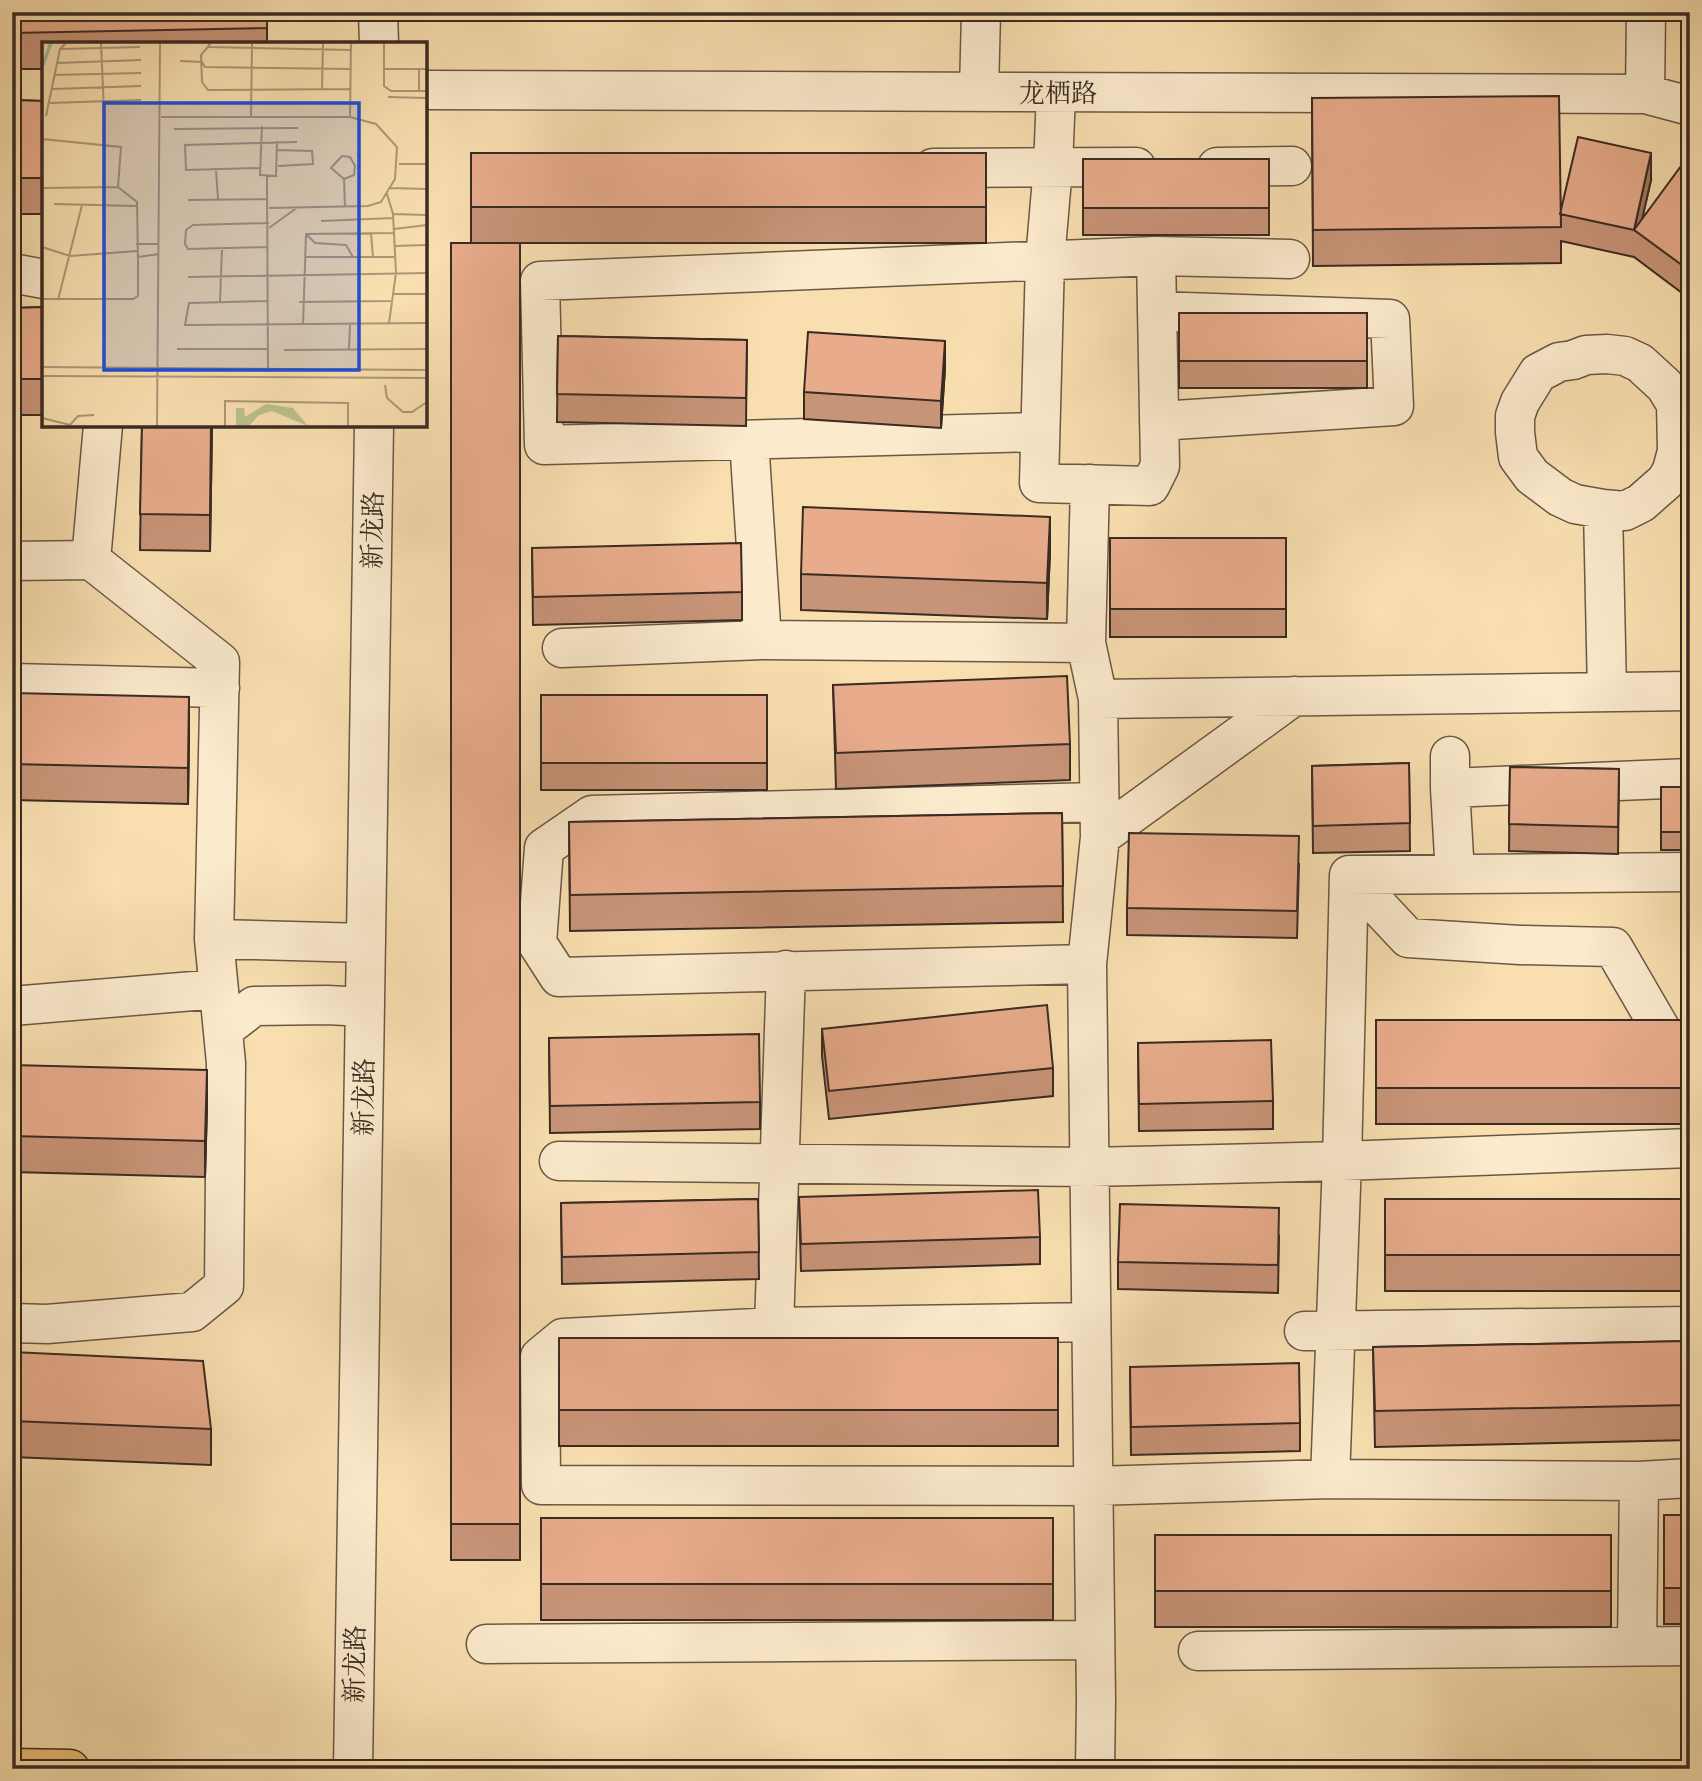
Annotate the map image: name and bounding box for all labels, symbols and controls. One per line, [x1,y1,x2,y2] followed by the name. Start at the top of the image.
[42,42,427,427] inset map
[1019,76,1097,111] street label: 龙栖路
[355,491,391,569] street label: 新龙路
[346,1058,382,1136] street label: 新龙路
[337,1625,373,1703] street label: 新龙路

